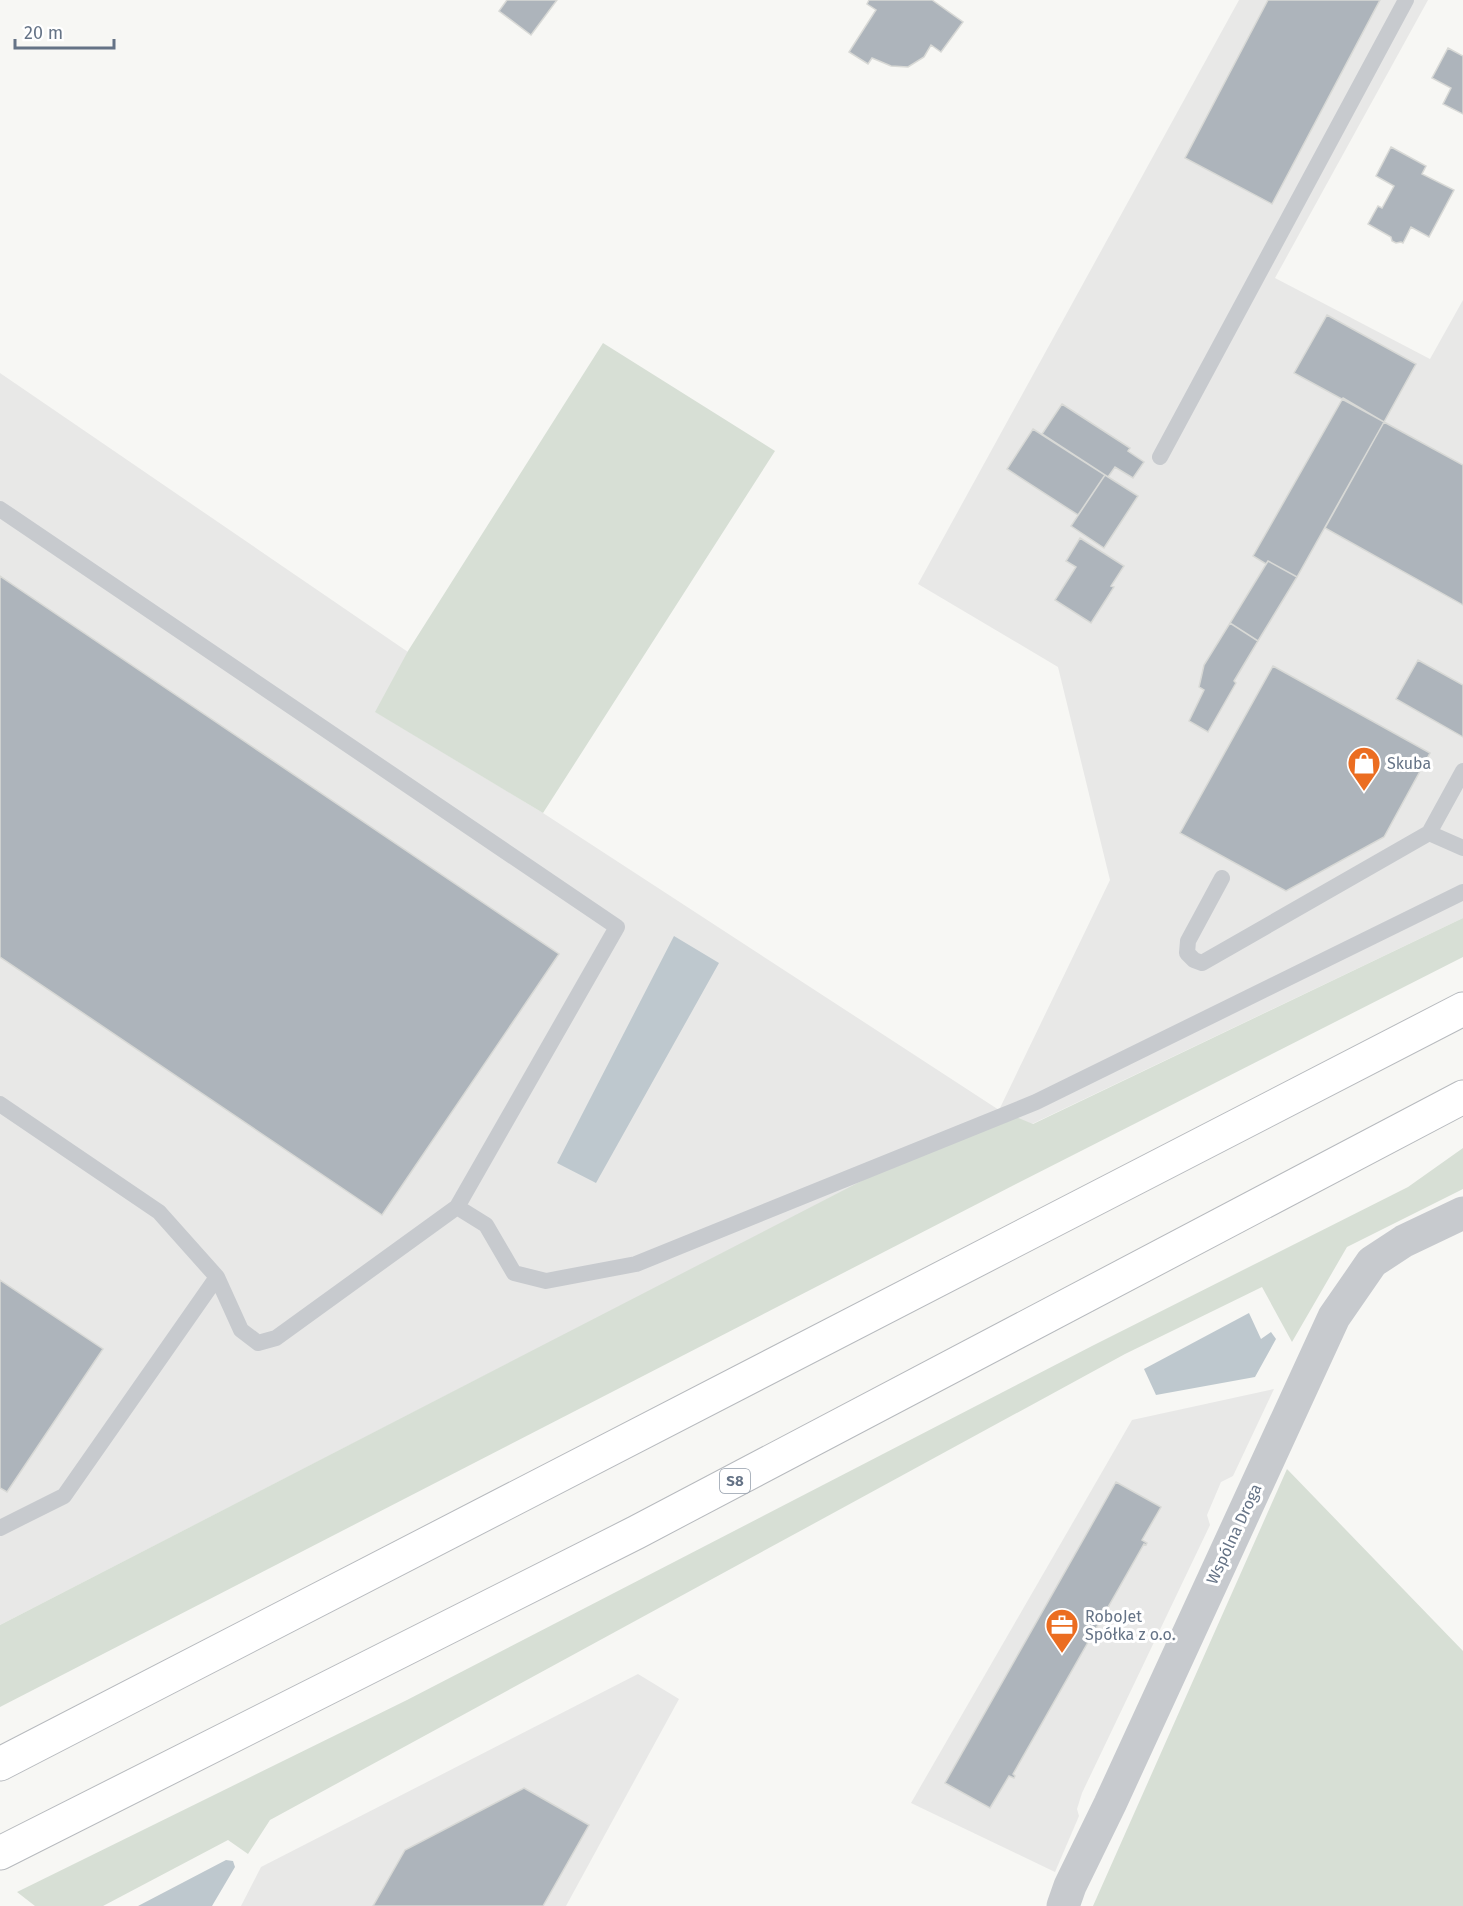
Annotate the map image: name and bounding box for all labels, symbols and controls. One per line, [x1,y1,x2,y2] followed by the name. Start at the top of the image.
[15,12,114,50] scale bar
[24,22,63,44] text: 20 m
[1346,745,1382,792] shop icon: Skuba
[1387,754,1431,773] place label: Skuba
[720,1469,750,1493] road number: S8
[1202,1481,1266,1587] street label: Wspólna Droga
[1044,1607,1080,1654] office icon: RoboJet Spółka z o.o.
[1085,1607,1176,1644] place label: RoboJet Spółka z o.o.

